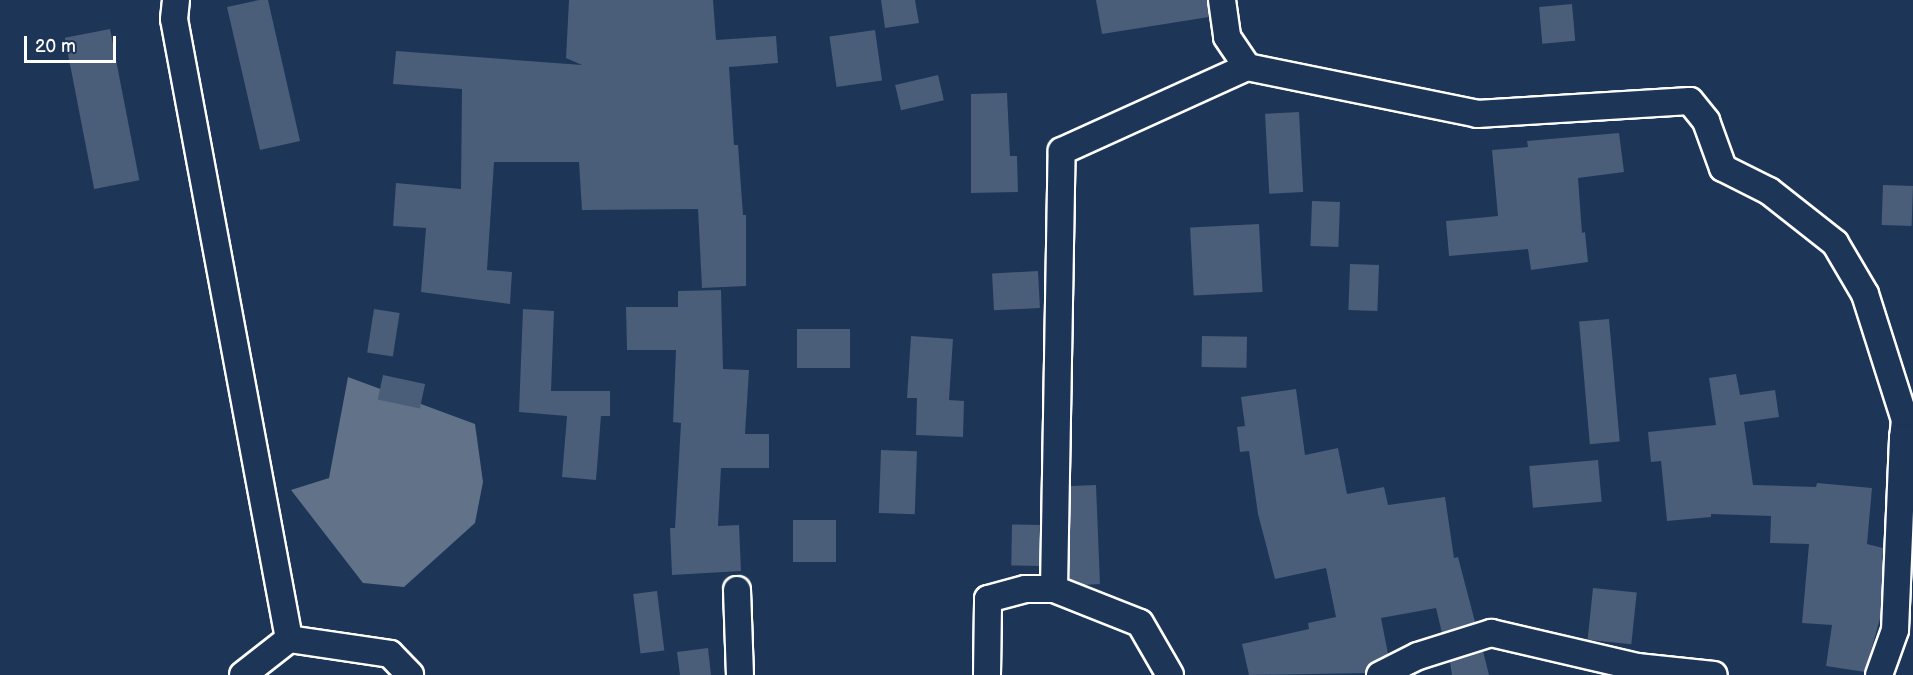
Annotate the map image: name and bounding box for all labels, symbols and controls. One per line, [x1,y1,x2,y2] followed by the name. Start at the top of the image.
[27,24,118,62] scale bar
[35,36,76,57] text: 20 m

